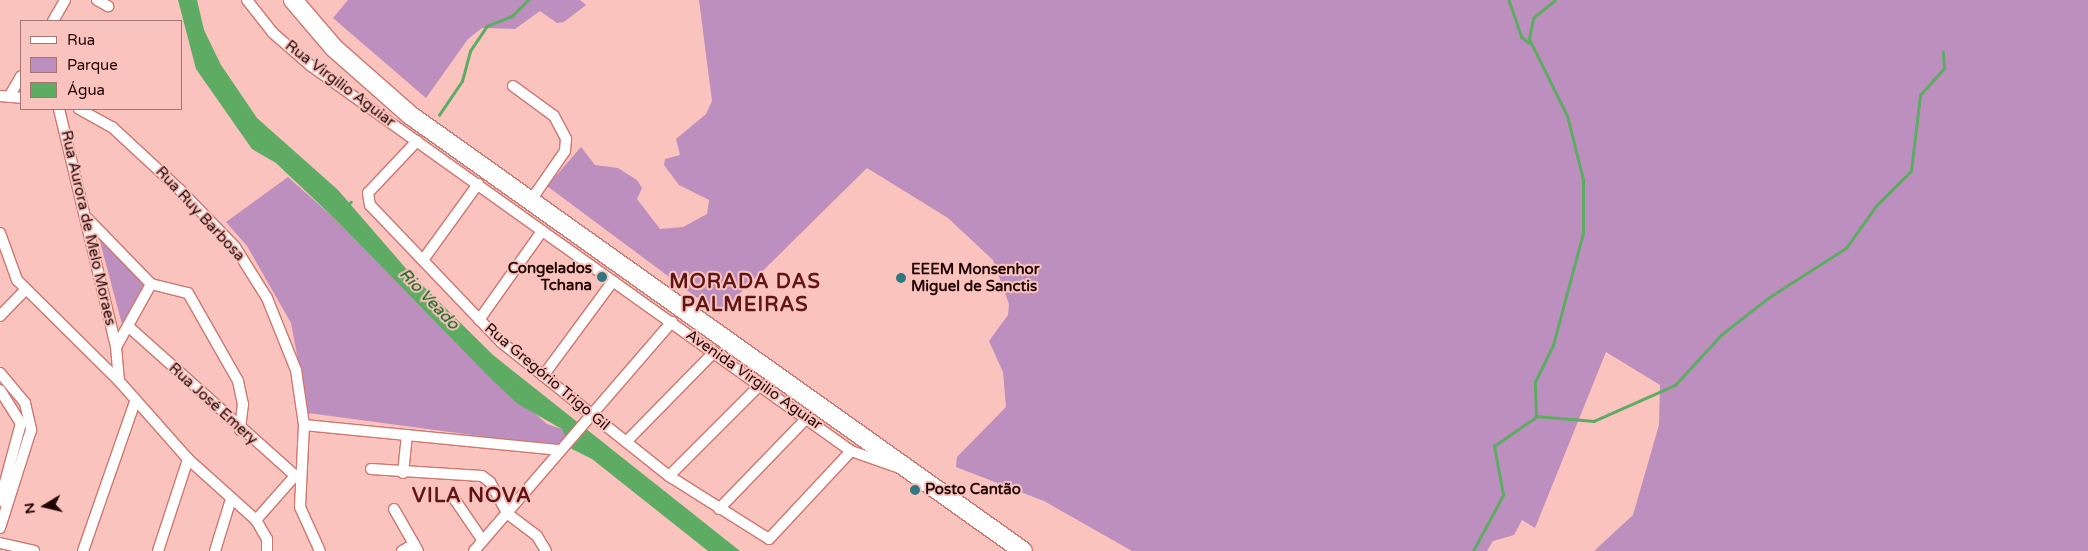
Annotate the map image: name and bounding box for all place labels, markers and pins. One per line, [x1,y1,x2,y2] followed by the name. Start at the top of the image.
[508,259,592,294] place label: Congelados Tchana
[911,260,1039,295] place label: EEEM Monsenhor Miguel de Sanctis
[596,271,608,283] marker: Congelados Tchana
[895,272,907,284] marker: EEEM Monsenhor Miguel de Sanctis
[925,481,1021,499] place label: Posto Cantão
[909,484,921,496] marker: Posto Cantão

